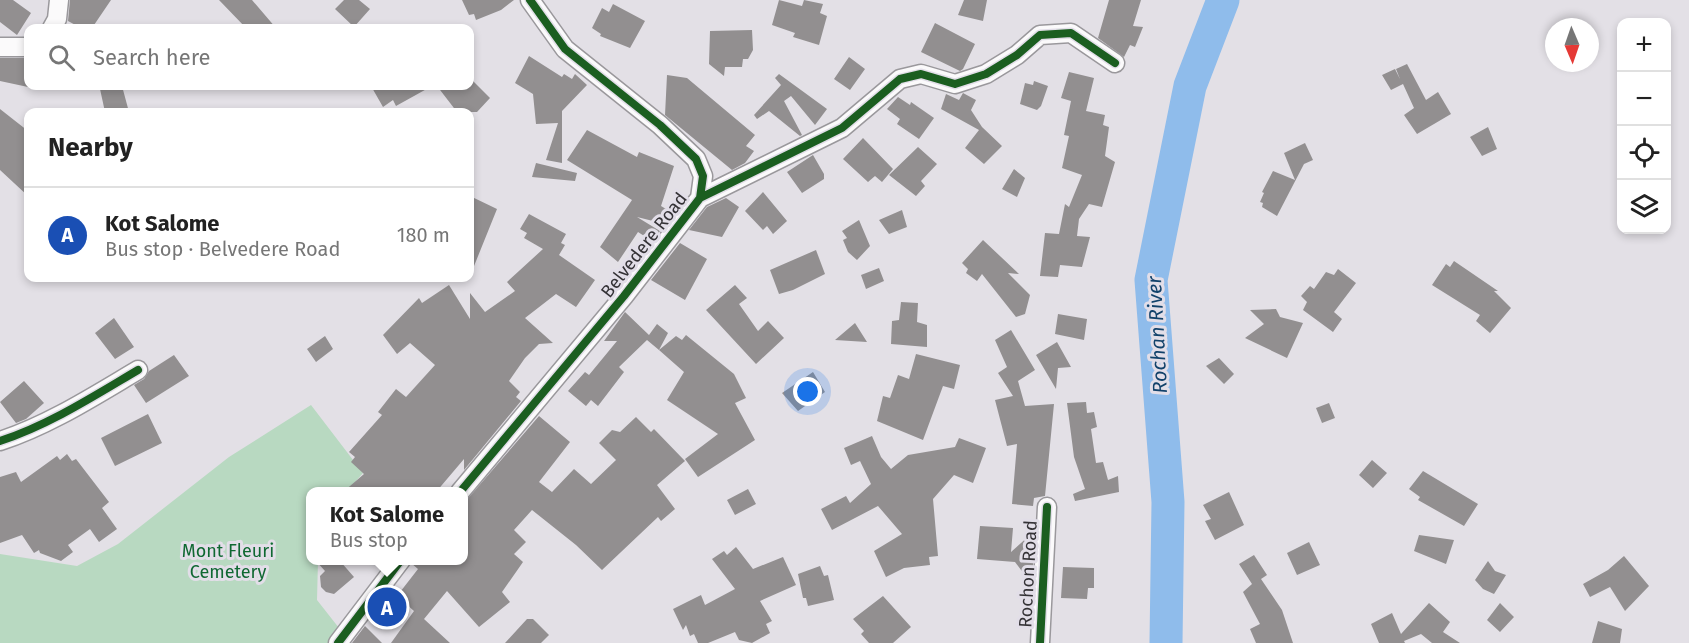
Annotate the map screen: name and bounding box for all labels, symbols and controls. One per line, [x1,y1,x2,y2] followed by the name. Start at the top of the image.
[1545,18,1599,72] north arrow
[1617,18,1671,234] map controls
[1617,18,1671,72] button: +
[24,24,474,90] search box
[45,41,78,74] icon: search
[93,44,211,71] text: Search here
[1617,72,1671,126] button: −
[1617,126,1671,180] button: locate
[48,132,133,163] text: Nearby
[1617,180,1671,234] button: layers
[596,188,692,302] street label: Belvedere Road
[105,210,220,237] text: Kot Salome
[62,223,73,247] text: A
[397,223,450,247] text: 180 m
[105,237,340,261] text: Bus stop · Belvedere Road
[1142,274,1172,394] water label: Rochan River
[793,377,822,406] your location
[306,487,468,565] popup
[330,501,444,528] text: Kot Salome
[1014,520,1042,628] street label: Rochon Road
[330,528,408,552] text: Bus stop
[182,540,274,583] park label: Mont Fleuri Cemetery
[368,584,406,630] pin: A

